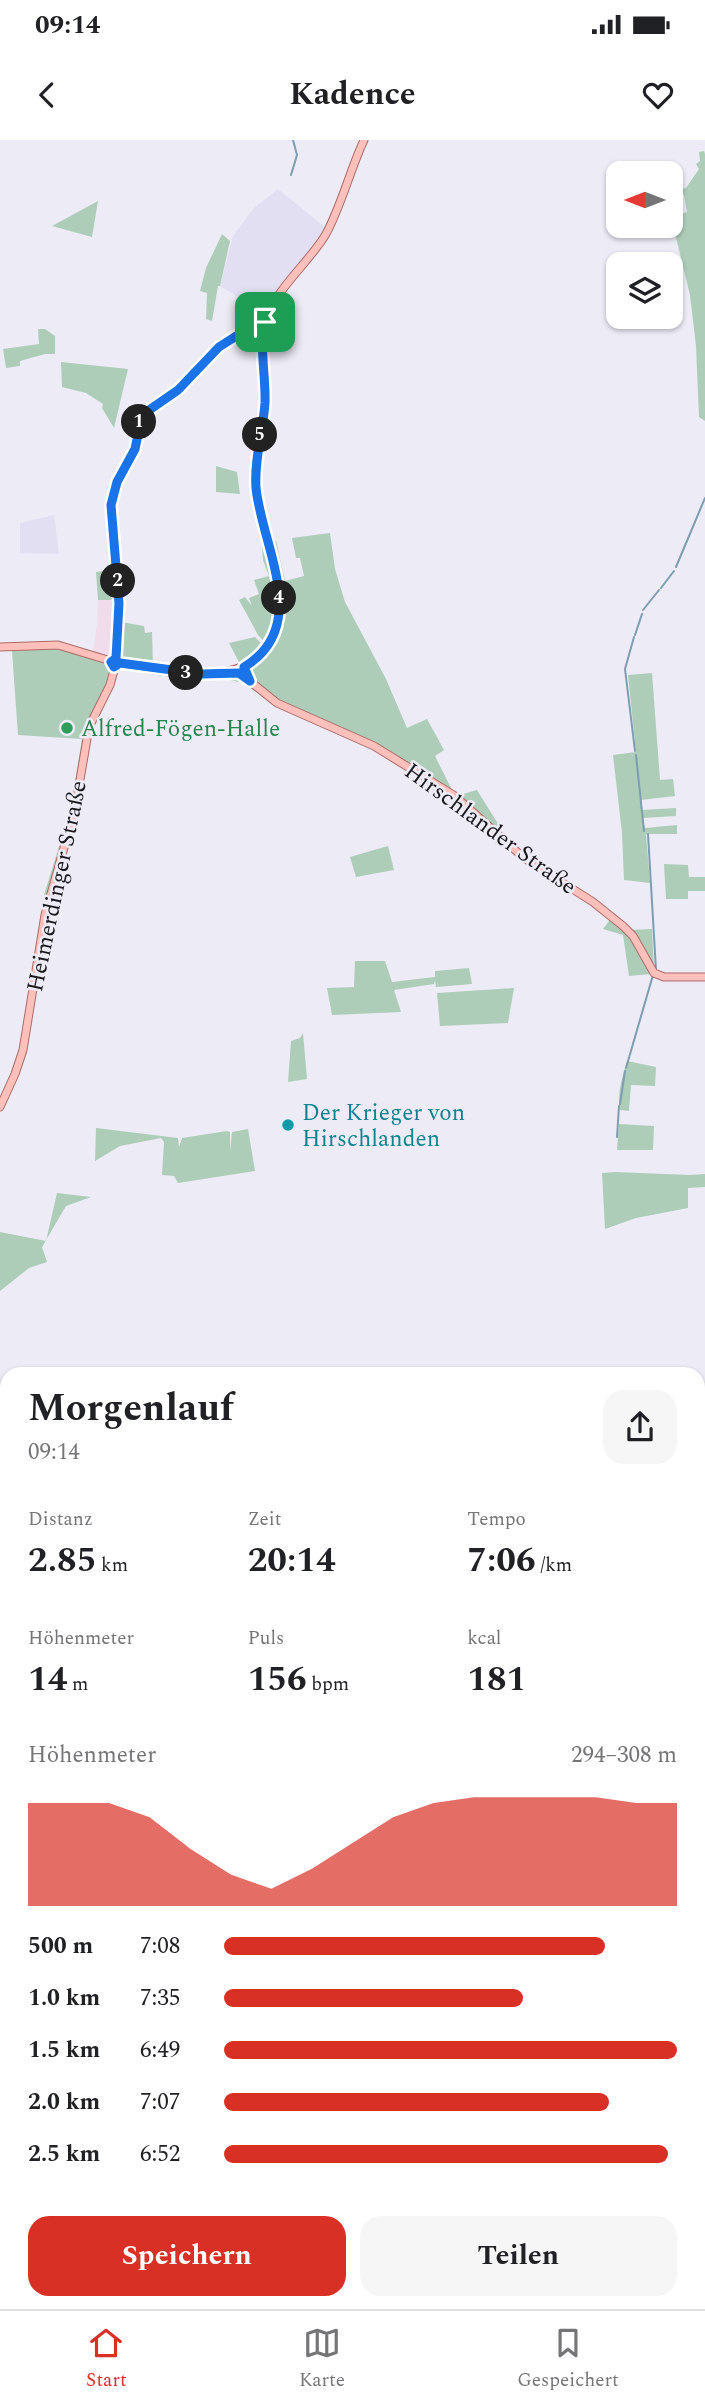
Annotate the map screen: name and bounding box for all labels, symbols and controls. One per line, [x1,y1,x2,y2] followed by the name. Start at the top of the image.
[35,5,100,45] text: 09:14
[289,70,416,119] text: Kadence
[28,76,66,114] icon: back
[639,76,677,114] icon: heart
[606,161,682,238] north arrow
[606,161,683,329] map controls
[606,252,683,329] button: layers
[235,292,295,352] pin
[246,303,284,341] icon: arrive
[122,404,156,440] pin: 1
[133,407,144,436] text: 1
[243,418,278,452] pin: 5
[254,420,265,449] text: 5
[100,564,136,598] pin: 2
[112,566,123,595] text: 2
[262,580,296,616] pin: 4
[273,583,284,612] text: 4
[168,656,204,690] pin: 3
[180,658,191,687] text: 3
[81,712,280,747] place label: Alfred-Fögen-Halle
[59,720,75,736] marker: Alfred-Fögen-Halle
[397,755,584,904] street label: Hirschlander Straße
[18,777,97,995] street label: Heimerdinger Straße
[302,1096,465,1157] place label: Der Krieger von Hirschlanden
[280,1117,296,1133] marker: Der Krieger von Hirschlanden
[28,1380,234,1438] text: Morgenlauf
[603,1390,677,1464] button: share
[28,1435,80,1470] text: 09:14
[28,1505,93,1534] text: Distanz
[248,1505,281,1534] text: Zeit
[467,1505,526,1534] text: Tempo
[28,1534,96,1587] text: 2.85
[248,1534,336,1587] text: 20:14
[467,1534,536,1587] text: 7:06
[96,1551,128,1580] text: km
[536,1551,572,1580] text: /km
[28,1624,134,1653] text: Höhenmeter
[248,1624,284,1653] text: Puls
[467,1624,501,1653] text: kcal
[28,1653,67,1706] text: 14
[248,1653,307,1706] text: 156
[467,1653,526,1706] text: 181
[67,1670,88,1699] text: m
[307,1670,349,1699] text: bpm
[28,1738,156,1773] text: Höhenmeter
[571,1738,677,1773] text: 294–308 m
[28,1929,93,1964] text: 500 m
[140,1929,180,1964] text: 7:08
[28,1981,100,2016] text: 1.0 km
[140,1981,180,2016] text: 7:35
[28,2033,100,2068] text: 1.5 km
[140,2033,180,2068] text: 6:49
[28,2085,100,2120] text: 2.0 km
[140,2085,180,2120] text: 7:07
[28,2137,100,2172] text: 2.5 km
[140,2137,180,2172] text: 6:52
[28,2216,346,2296] button: Speichern
[360,2216,677,2296] button: Teilen
[86,2324,127,2395] tab: Start
[299,2324,345,2395] tab: Karte
[517,2324,619,2395] tab: Gespeichert

